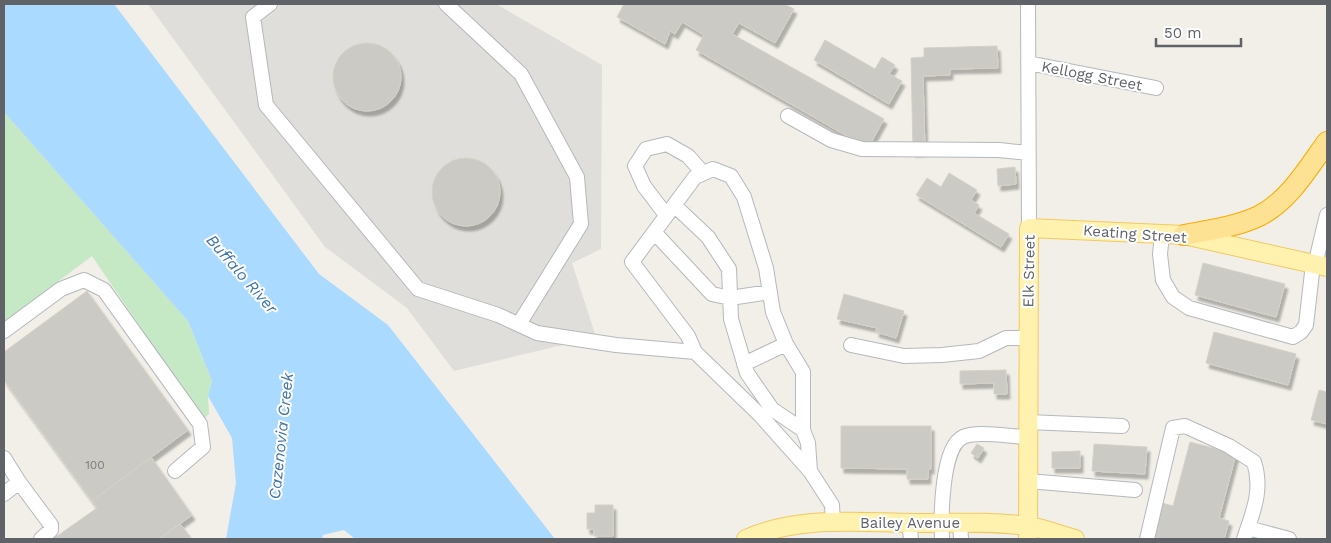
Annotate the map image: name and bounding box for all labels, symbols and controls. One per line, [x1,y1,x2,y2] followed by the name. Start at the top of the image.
[1156,15,1241,47] scale bar
[1164,24,1201,42] text: 50 m
[1040,57,1145,95] street label: Kellogg Street
[1083,221,1188,247] street label: Keating Street
[203,231,282,318] water label: Buffalo River
[1019,234,1039,307] street label: Elk Street
[265,370,297,500] water label: Cazenovia Creek
[85,458,105,472] house number: 100
[860,514,960,532] street label: Bailey Avenue

